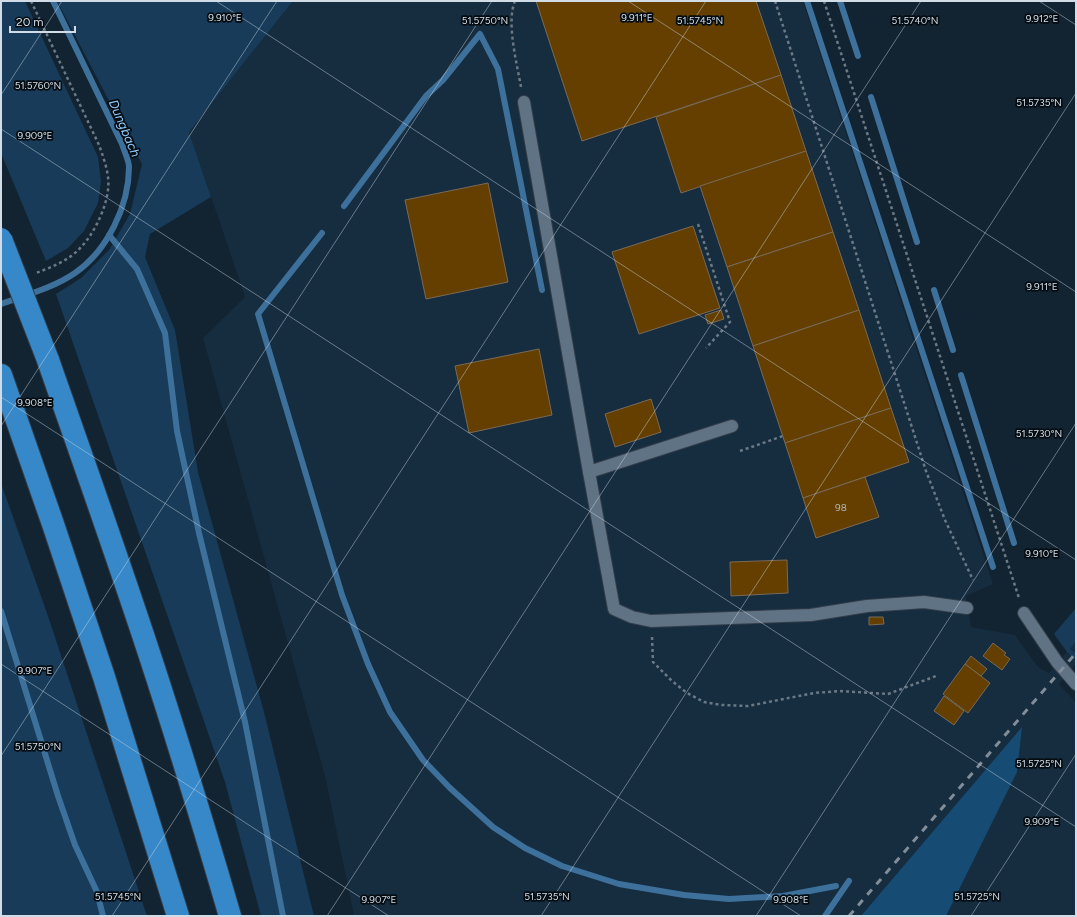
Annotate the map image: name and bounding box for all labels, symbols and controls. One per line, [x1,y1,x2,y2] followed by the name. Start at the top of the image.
[10,8,75,34] scale bar
[208,11,242,24] text: 9.910°E
[621,11,653,24] text: 9.911°E
[1026,12,1058,25] text: 9.912°E
[462,14,508,27] text: 51.5750°N
[677,14,723,27] text: 51.5745°N
[891,14,939,27] text: 51.5740°N
[16,15,44,29] text: 20 m
[15,79,61,92] text: 51.5760°N
[1016,96,1062,109] text: 51.5735°N
[106,97,143,159] water label: Dungbach
[17,129,53,142] text: 9.909°E
[1026,280,1058,293] text: 9.911°E
[17,396,53,409] text: 9.908°E
[1016,427,1062,440] text: 51.5730°N
[835,501,847,514] house number: 98
[1025,547,1059,560] text: 9.910°E
[18,664,52,677] text: 9.907°E
[15,740,61,753] text: 51.5750°N
[1016,757,1062,770] text: 51.5725°N
[1024,815,1060,828] text: 9.909°E
[95,890,141,903] text: 51.5745°N
[524,890,570,903] text: 51.5735°N
[954,890,1000,903] text: 51.5725°N
[362,893,396,906] text: 9.907°E
[773,893,809,906] text: 9.908°E

